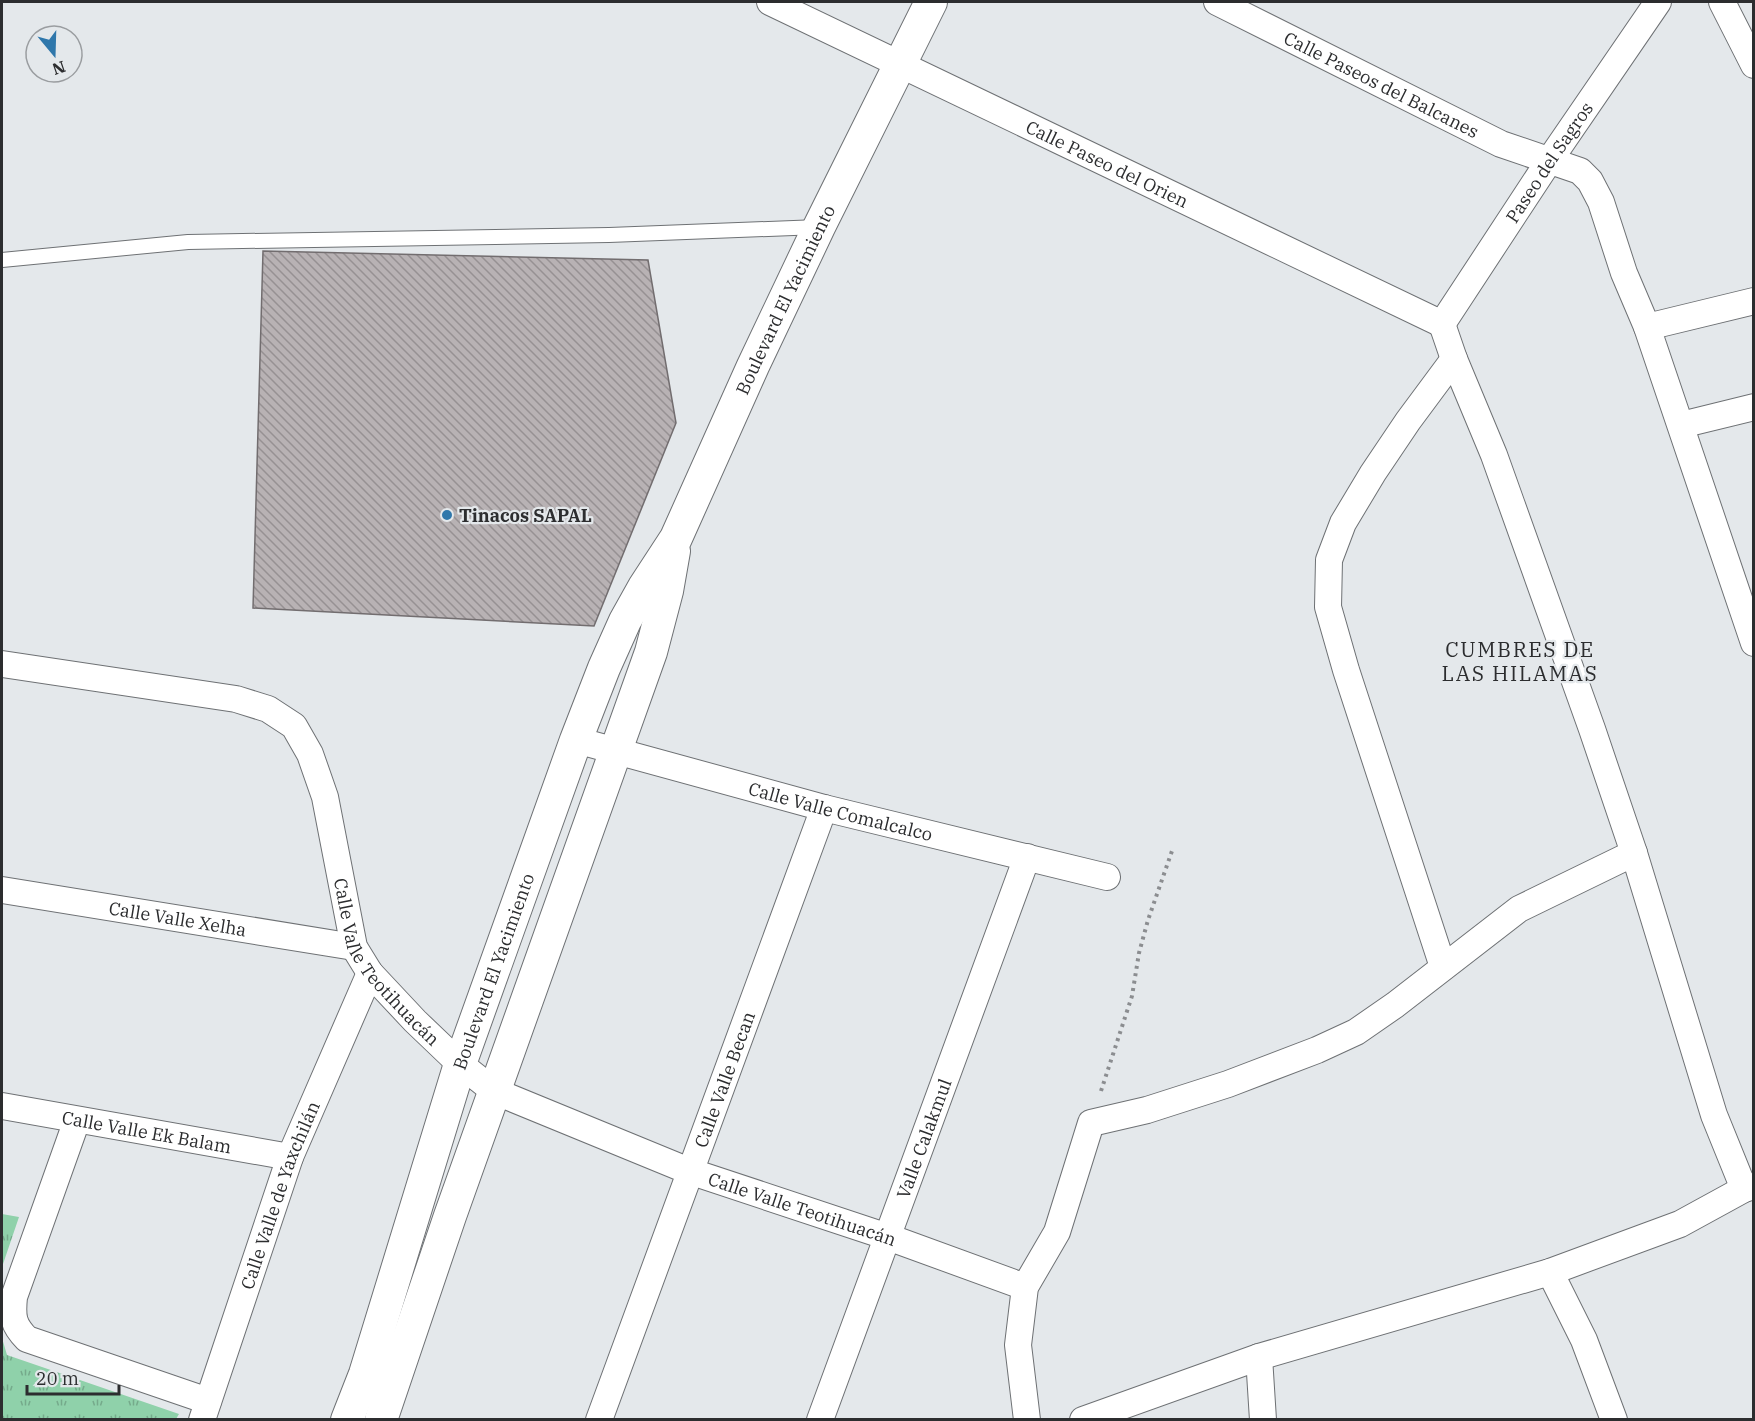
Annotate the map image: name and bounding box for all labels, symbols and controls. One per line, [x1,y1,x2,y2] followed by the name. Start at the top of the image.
[24,24,84,84] north arrow
[1280,26,1483,143] street label: Calle Paseos del Balcanes
[50,57,68,80] text: N
[1500,97,1598,227] street label: Paseo del Sagros
[1022,115,1192,212] street label: Calle Paseo del Orien
[730,201,840,398] street label: Boulevard El Yacimiento
[459,504,592,527] place label: Tinacos SAPAL
[440,508,454,522] marker: Tinacos SAPAL
[1442,635,1598,687] district label: CUMBRES DE LAS HILAMAS
[746,776,935,846] street label: Calle Valle Comalcalco
[447,870,539,1073] street label: Boulevard El Yacimiento
[329,876,445,1050] street label: Calle Valle Teotihuacán
[107,896,248,941] street label: Calle Valle Xelha
[689,1008,760,1151] street label: Calle Valle Becan
[891,1075,956,1202] street label: Valle Calakmul
[235,1097,324,1292] street label: Calle Valle de Yaxchilán
[60,1105,233,1158] street label: Calle Valle Ek Balam
[705,1167,900,1251] street label: Calle Valle Teotihuacán
[27,1358,118,1396] scale bar
[36,1367,79,1390] text: 20 m

